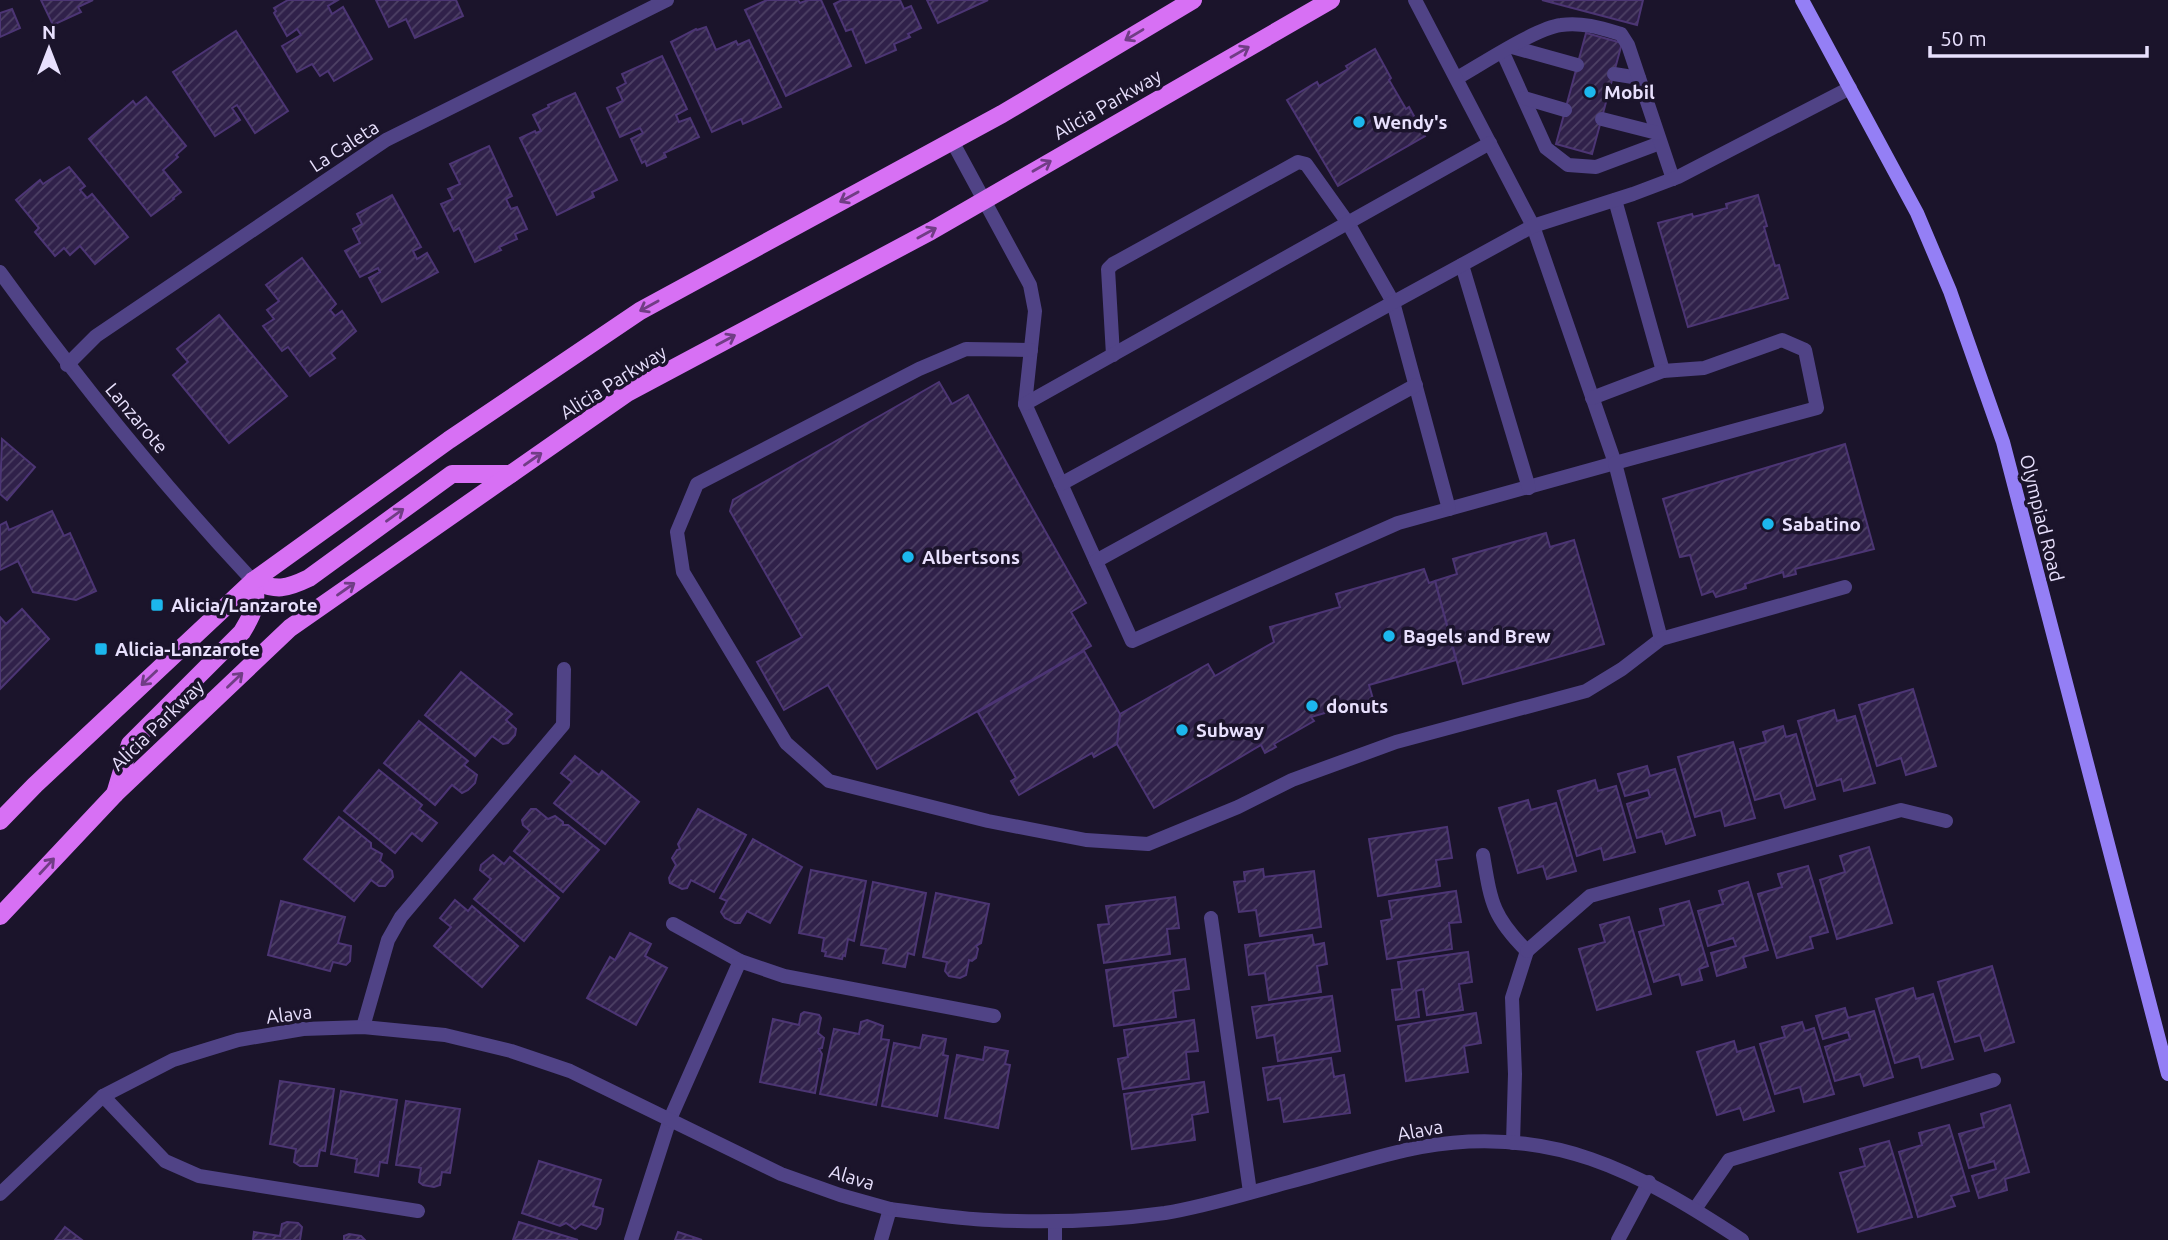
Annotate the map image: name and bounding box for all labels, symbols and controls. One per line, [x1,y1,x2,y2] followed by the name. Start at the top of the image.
[14,14,84,84] north arrow
[1930,14,2147,58] scale bar
[42,21,56,43] text: N
[1940,26,1987,50] text: 50 m
[1125,28,1145,42] one-way arrow
[1229,45,1249,59] one-way arrow
[1049,64,1165,144] street label: Alicia Parkway
[1604,81,1655,103] place label: Mobil
[1582,84,1598,100] marker: Mobil
[1373,111,1448,133] place label: Wendy's
[1351,114,1367,130] marker: Wendy's
[305,116,383,176] street label: La Caleta
[1032,159,1052,173] one-way arrow
[839,190,859,204] one-way arrow
[916,225,936,239] one-way arrow
[639,300,660,313] one-way arrow
[715,333,736,346] one-way arrow
[556,341,670,423] street label: Alicia Parkway
[101,378,173,458] street label: Lanzarote
[523,452,542,466] one-way arrow
[2016,452,2068,584] street label: Olympiad Road
[385,508,404,523] one-way arrow
[1782,513,1861,535] place label: Sabatino
[1760,516,1776,532] marker: Sabatino
[922,546,1020,568] place label: Albertsons
[900,549,916,565] marker: Albertsons
[336,582,355,596] one-way arrow
[171,594,318,616] place label: Alicia/Lanzarote
[149,597,165,613] marker: Alicia/Lanzarote
[1403,625,1551,647] place label: Bagels and Brew
[1381,628,1397,644] marker: Bagels and Brew
[115,638,260,660] place label: Alicia-Lanzarote
[93,641,109,657] marker: Alicia-Lanzarote
[141,670,158,687] one-way arrow
[226,671,243,688] one-way arrow
[106,675,208,775] street label: Alicia Parkway
[1326,695,1388,717] place label: donuts
[1304,698,1320,714] marker: donuts
[1196,719,1264,741] place label: Subway
[1174,722,1190,738] marker: Subway
[38,858,55,875] one-way arrow
[265,1000,313,1028] street label: Alava
[1395,1115,1445,1145] street label: Alava
[827,1160,877,1194] street label: Alava

